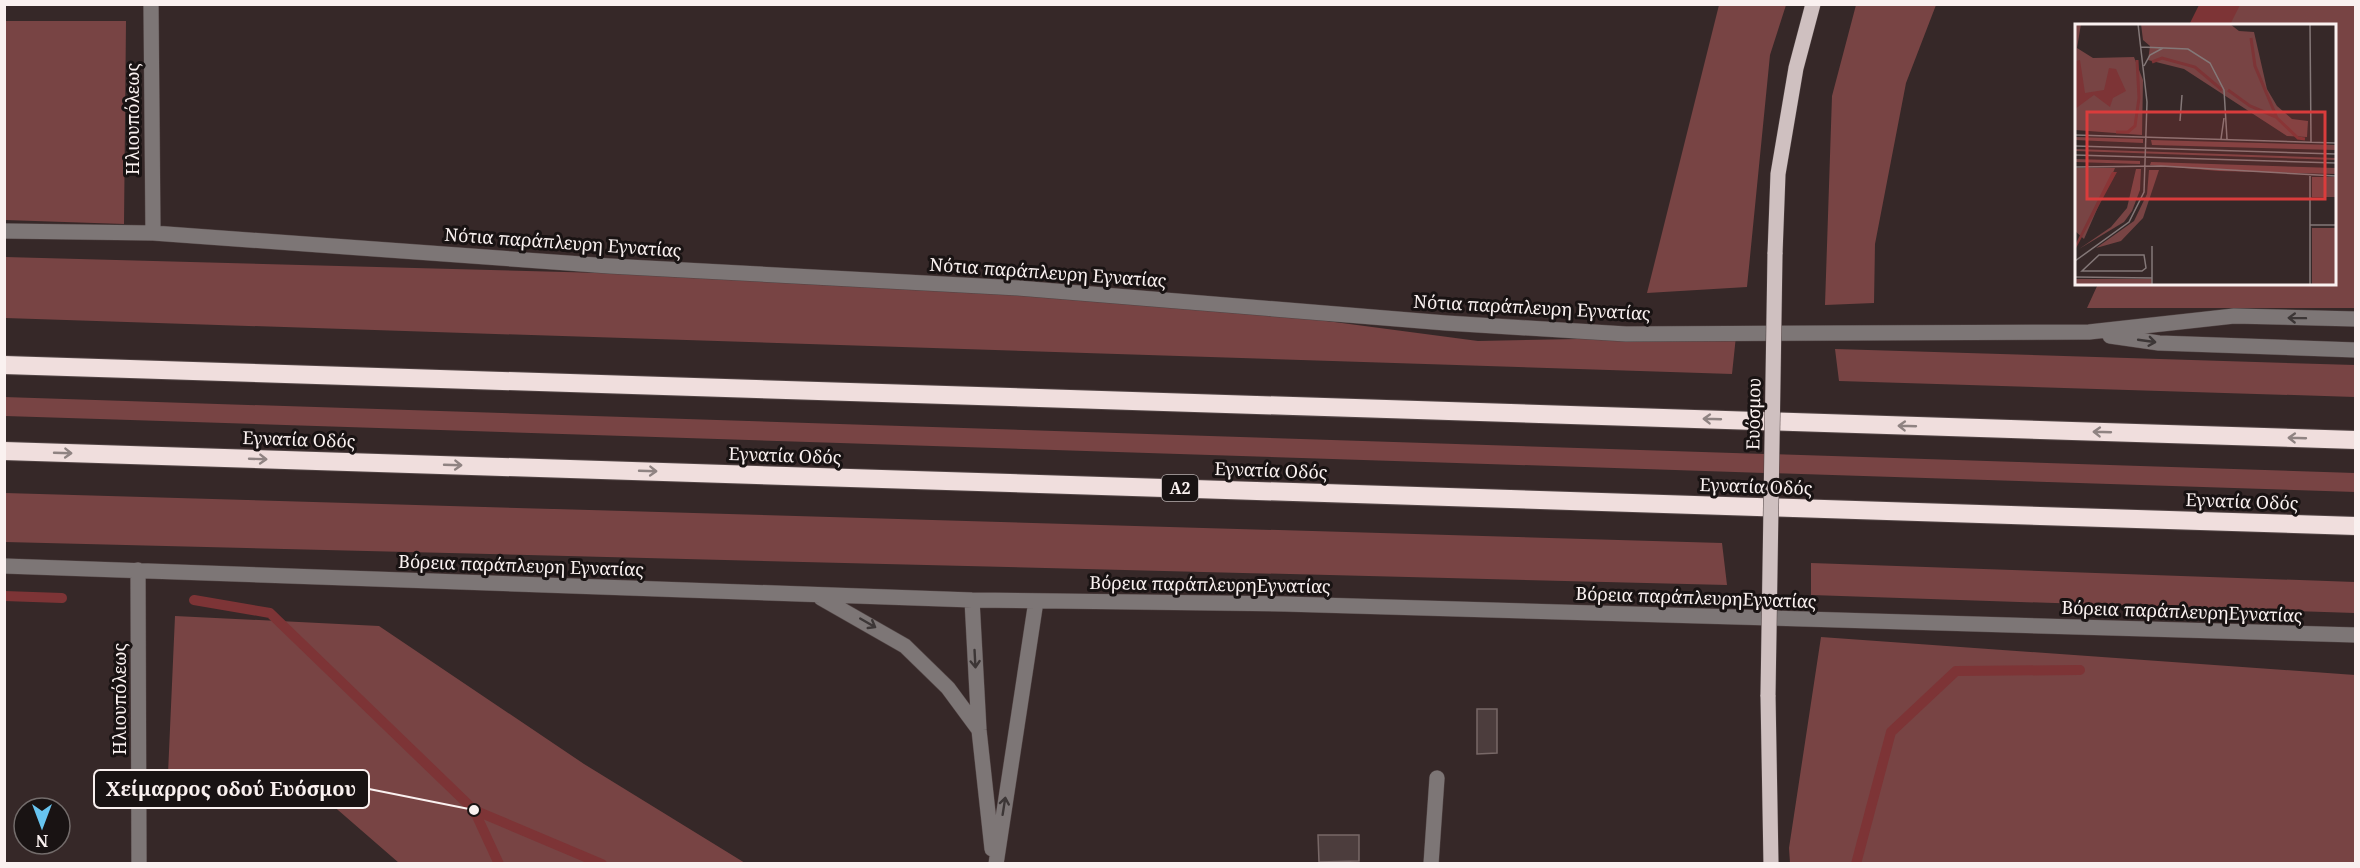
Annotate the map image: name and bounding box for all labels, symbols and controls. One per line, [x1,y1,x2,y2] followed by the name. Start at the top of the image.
[2075,24,2336,285] inset map
[120,62,144,175] street label: Ηλιουπόλεως
[444,222,683,262] street label: Νότια παράπλευρη Εγνατίας
[929,252,1168,292] street label: Νότια παράπλευρη Εγνατίας
[1413,289,1652,325] street label: Νότια παράπλευρη Εγνατίας
[2288,312,2308,324] one-way arrow
[2137,336,2157,347] one-way arrow
[1740,378,1766,450] street label: Ευόσμου
[1703,414,1723,425] one-way arrow
[1898,420,1918,431] one-way arrow
[242,425,356,453] street label: Εγνατία Οδός
[2093,426,2113,438] one-way arrow
[2288,432,2308,444] one-way arrow
[728,441,842,469] street label: Εγνατία Οδός
[52,447,72,458] one-way arrow
[247,453,267,465] one-way arrow
[1214,456,1328,484] street label: Εγνατία Οδός
[442,459,462,471] one-way arrow
[637,466,657,477] one-way arrow
[1699,472,1813,500] street label: Εγνατία Οδός
[1162,475,1198,501] road number: Α2
[2185,487,2299,515] street label: Εγνατία Οδός
[398,549,645,581] street label: Βόρεια παράπλευρη Εγνατίας
[1089,570,1331,598] street label: Βόρεια παράπλευρηΕγνατίας
[1575,581,1817,613] street label: Βόρεια παράπλευρηΕγνατίας
[2061,595,2303,627] street label: Βόρεια παράπλευρηΕγνατίας
[858,618,876,629] one-way arrow
[107,642,131,755] street label: Ηλιουπόλεως
[970,648,981,668] one-way arrow
[94,770,369,808] callout: Χείμαρρος οδού Ευόσμου
[106,775,356,802] text: Χείμαρρος οδού Ευόσμου
[12,796,72,856] north arrow
[999,796,1010,816] one-way arrow
[35,830,48,852] text: N

